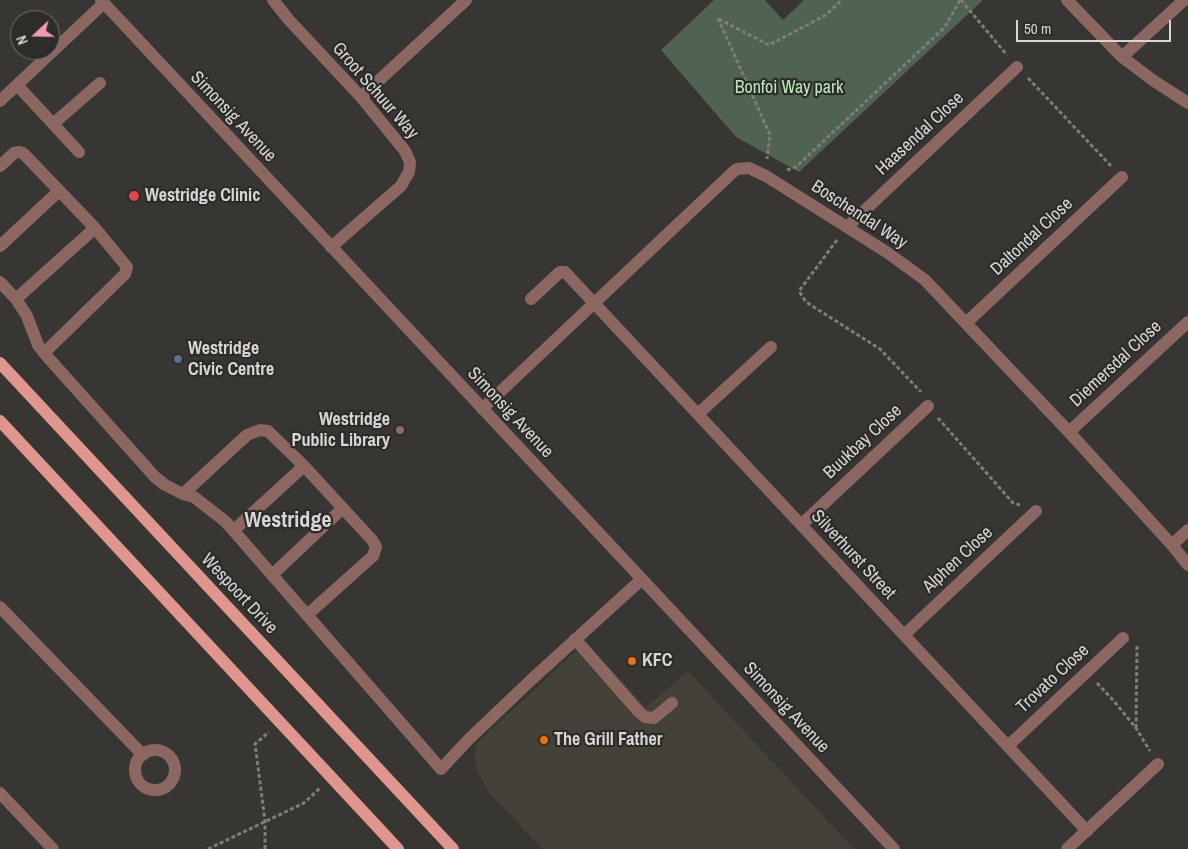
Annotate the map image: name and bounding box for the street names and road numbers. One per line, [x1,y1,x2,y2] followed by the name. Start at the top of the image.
[327,38,423,144] street label: Groot Schuur Way
[185,67,281,167] street label: Simonsig Avenue
[872,88,968,180] street label: Haasendal Close
[807,176,911,254] street label: Boschendal Way
[987,194,1077,280] street label: Daltondal Close
[1066,316,1166,412] street label: Diemersdal Close
[462,363,558,463] street label: Simonsig Avenue
[819,400,907,484] street label: Buukbay Close
[806,506,900,604] street label: Silverhurst Street
[919,522,997,598] street label: Alphen Close
[196,549,282,639] street label: Wespoort Drive
[1012,640,1094,718] street label: Trovato Close
[738,658,834,758] street label: Simonsig Avenue

